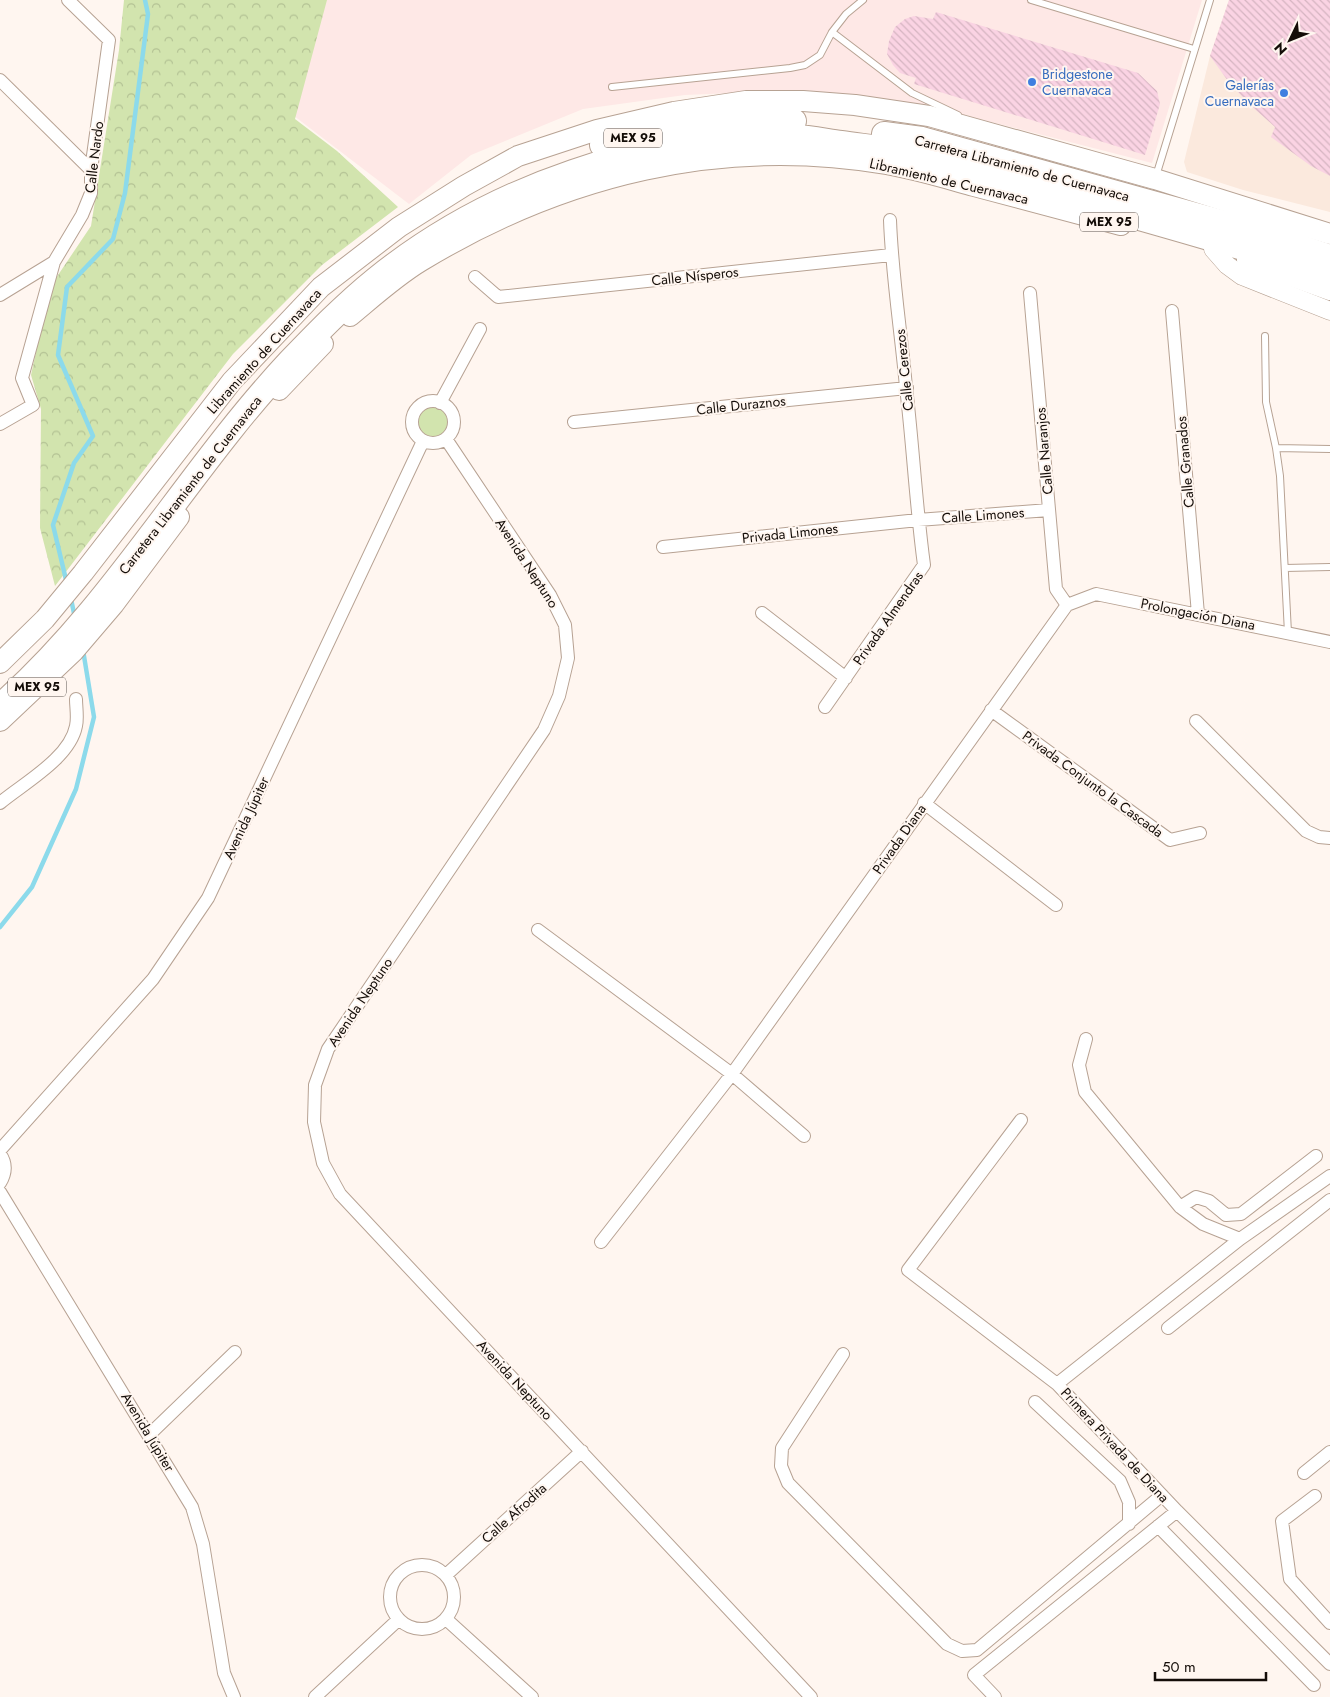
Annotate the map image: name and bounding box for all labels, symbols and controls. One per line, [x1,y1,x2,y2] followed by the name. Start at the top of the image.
[1265,15,1315,65] north arrow
[1269,38,1292,60] text: N
[1042,64,1113,100] place label: Bridgestone Cuernavaca
[1205,75,1274,111] place label: Galerías Cuernavaca
[1026,76,1038,88] marker: Bridgestone Cuernavaca
[1278,87,1290,99] marker: Galerías Cuernavaca
[80,120,108,194] street label: Calle Nardo
[604,128,662,148] road number: MEX 95
[913,131,1131,205] street label: Carretera Libramiento de Cuernavaca
[868,155,1030,207] street label: Libramiento de Cuernavaca
[1080,212,1138,232] road number: MEX 95
[651,261,740,291] street label: Calle Nísperos
[202,284,326,418] street label: Libramiento de Cuernavaca
[890,328,918,412] street label: Calle Cerezos
[695,390,787,420] street label: Calle Duraznos
[114,391,266,579] street label: Carretera Libramiento de Cuernavaca
[1030,406,1058,495] street label: Calle Naranjos
[1171,415,1199,509] street label: Calle Granados
[941,502,1025,528] street label: Calle Limones
[490,514,564,612] street label: Avenida Neptuno
[741,518,839,548] street label: Privada Limones
[848,567,928,669] street label: Privada Almendras
[1139,593,1257,635] street label: Prolongación Diana
[8,678,66,696] road number: MEX 95
[1018,726,1168,842] street label: Privada Conjunto la Cascada
[218,773,274,863] street label: Avenida Júpiter
[867,800,931,878] street label: Privada Diana
[323,953,397,1050] street label: Avenida Neptuno
[472,1335,558,1425] street label: Avenida Neptuno
[1056,1383,1174,1507] street label: Primera Privada de Diana
[116,1389,180,1476] street label: Avenida Júpiter
[477,1478,551,1548] street label: Calle Afrodita
[1155,1650,1266,1682] scale bar
[1162,1656,1196,1678] text: 50 m

